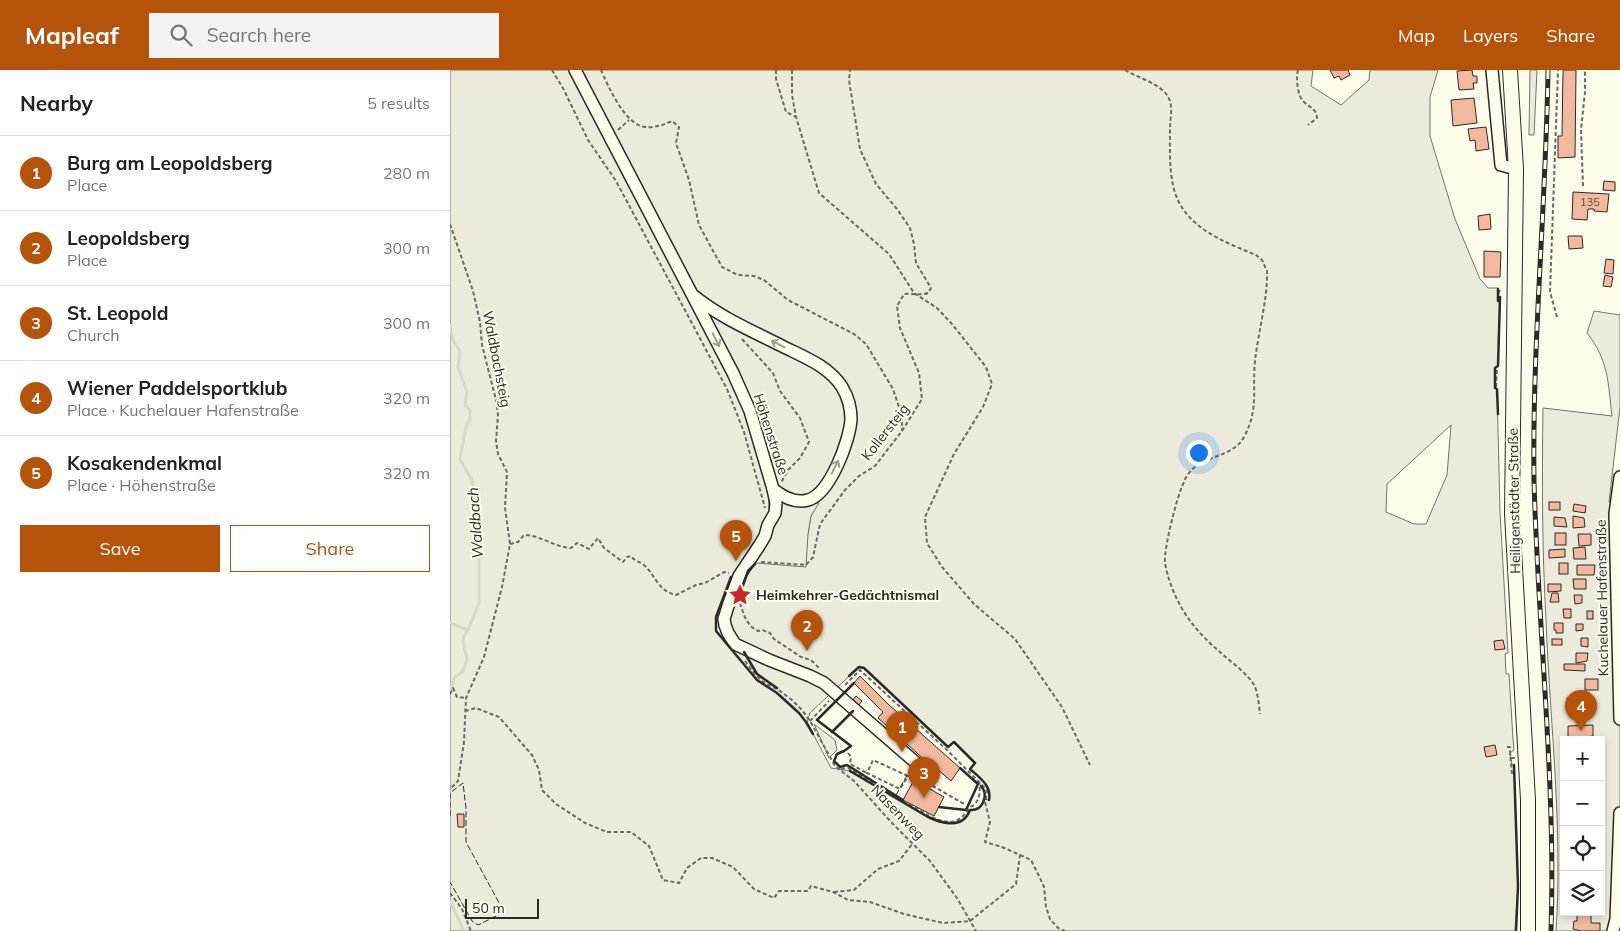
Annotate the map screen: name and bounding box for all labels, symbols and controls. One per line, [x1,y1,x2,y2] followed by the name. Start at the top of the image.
[149,13,499,58] search box
[25,20,119,50] text: Mapleaf
[167,21,195,49] icon: search
[207,23,311,47] text: Search here
[1398,24,1435,47] text: Map
[1463,24,1518,47] text: Layers
[1546,24,1595,47] text: Share
[20,90,93,116] text: Nearby
[367,93,430,113] text: 5 results
[67,151,273,175] text: Burg am Leopoldsberg
[31,163,41,183] text: 1
[383,163,430,183] text: 280 m
[67,175,107,195] text: Place
[1580,195,1600,209] house number: 135
[67,226,190,250] text: Leopoldsberg
[31,238,41,258] text: 2
[383,238,430,258] text: 300 m
[67,250,107,270] text: Place
[67,301,169,325] text: St. Leopold
[479,309,515,409] street label: Waldbachsteig
[31,313,41,333] text: 3
[383,313,430,333] text: 300 m
[67,325,120,345] text: Church
[711,332,721,347] one-way arrow
[771,339,786,348] one-way arrow
[67,376,287,400] text: Wiener Paddelsportklub
[31,388,41,408] text: 4
[383,388,430,408] text: 320 m
[749,391,793,477] street label: Höhenstraße
[67,400,299,420] text: Place · Kuchelauer Hafenstraße
[857,400,913,464] street label: Kollersteig
[1504,428,1524,574] street label: Heiligenstädter Straße
[1186,440,1212,466] your location
[67,451,222,475] text: Kosakendenkmal
[831,460,841,475] one-way arrow
[31,463,41,483] text: 5
[383,463,430,483] text: 320 m
[67,475,216,495] text: Place · Höhenstraße
[463,486,487,559] water label: Waldbach
[1592,519,1612,677] street label: Kuchelauer Hafenstraße
[720,520,752,561] pin: 5
[20,525,220,572] button: Save
[230,525,430,572] button: Share
[727,582,753,608] place icon: Heimkehrer-Gedächtnismal
[756,586,939,604] place label: Heimkehrer-Gedächtnismal
[791,610,823,651] pin: 2
[1565,690,1597,731] pin: 4
[886,711,918,752] pin: 1
[1560,736,1605,916] map controls
[1560,736,1605,781] button: +
[908,757,940,798] pin: 3
[867,781,929,843] street label: Nasenweg
[1560,781,1605,826] button: −
[1560,826,1605,871] button: locate
[1560,871,1605,916] button: layers
[465,896,539,919] scale bar
[472,899,505,917] text: 50 m

